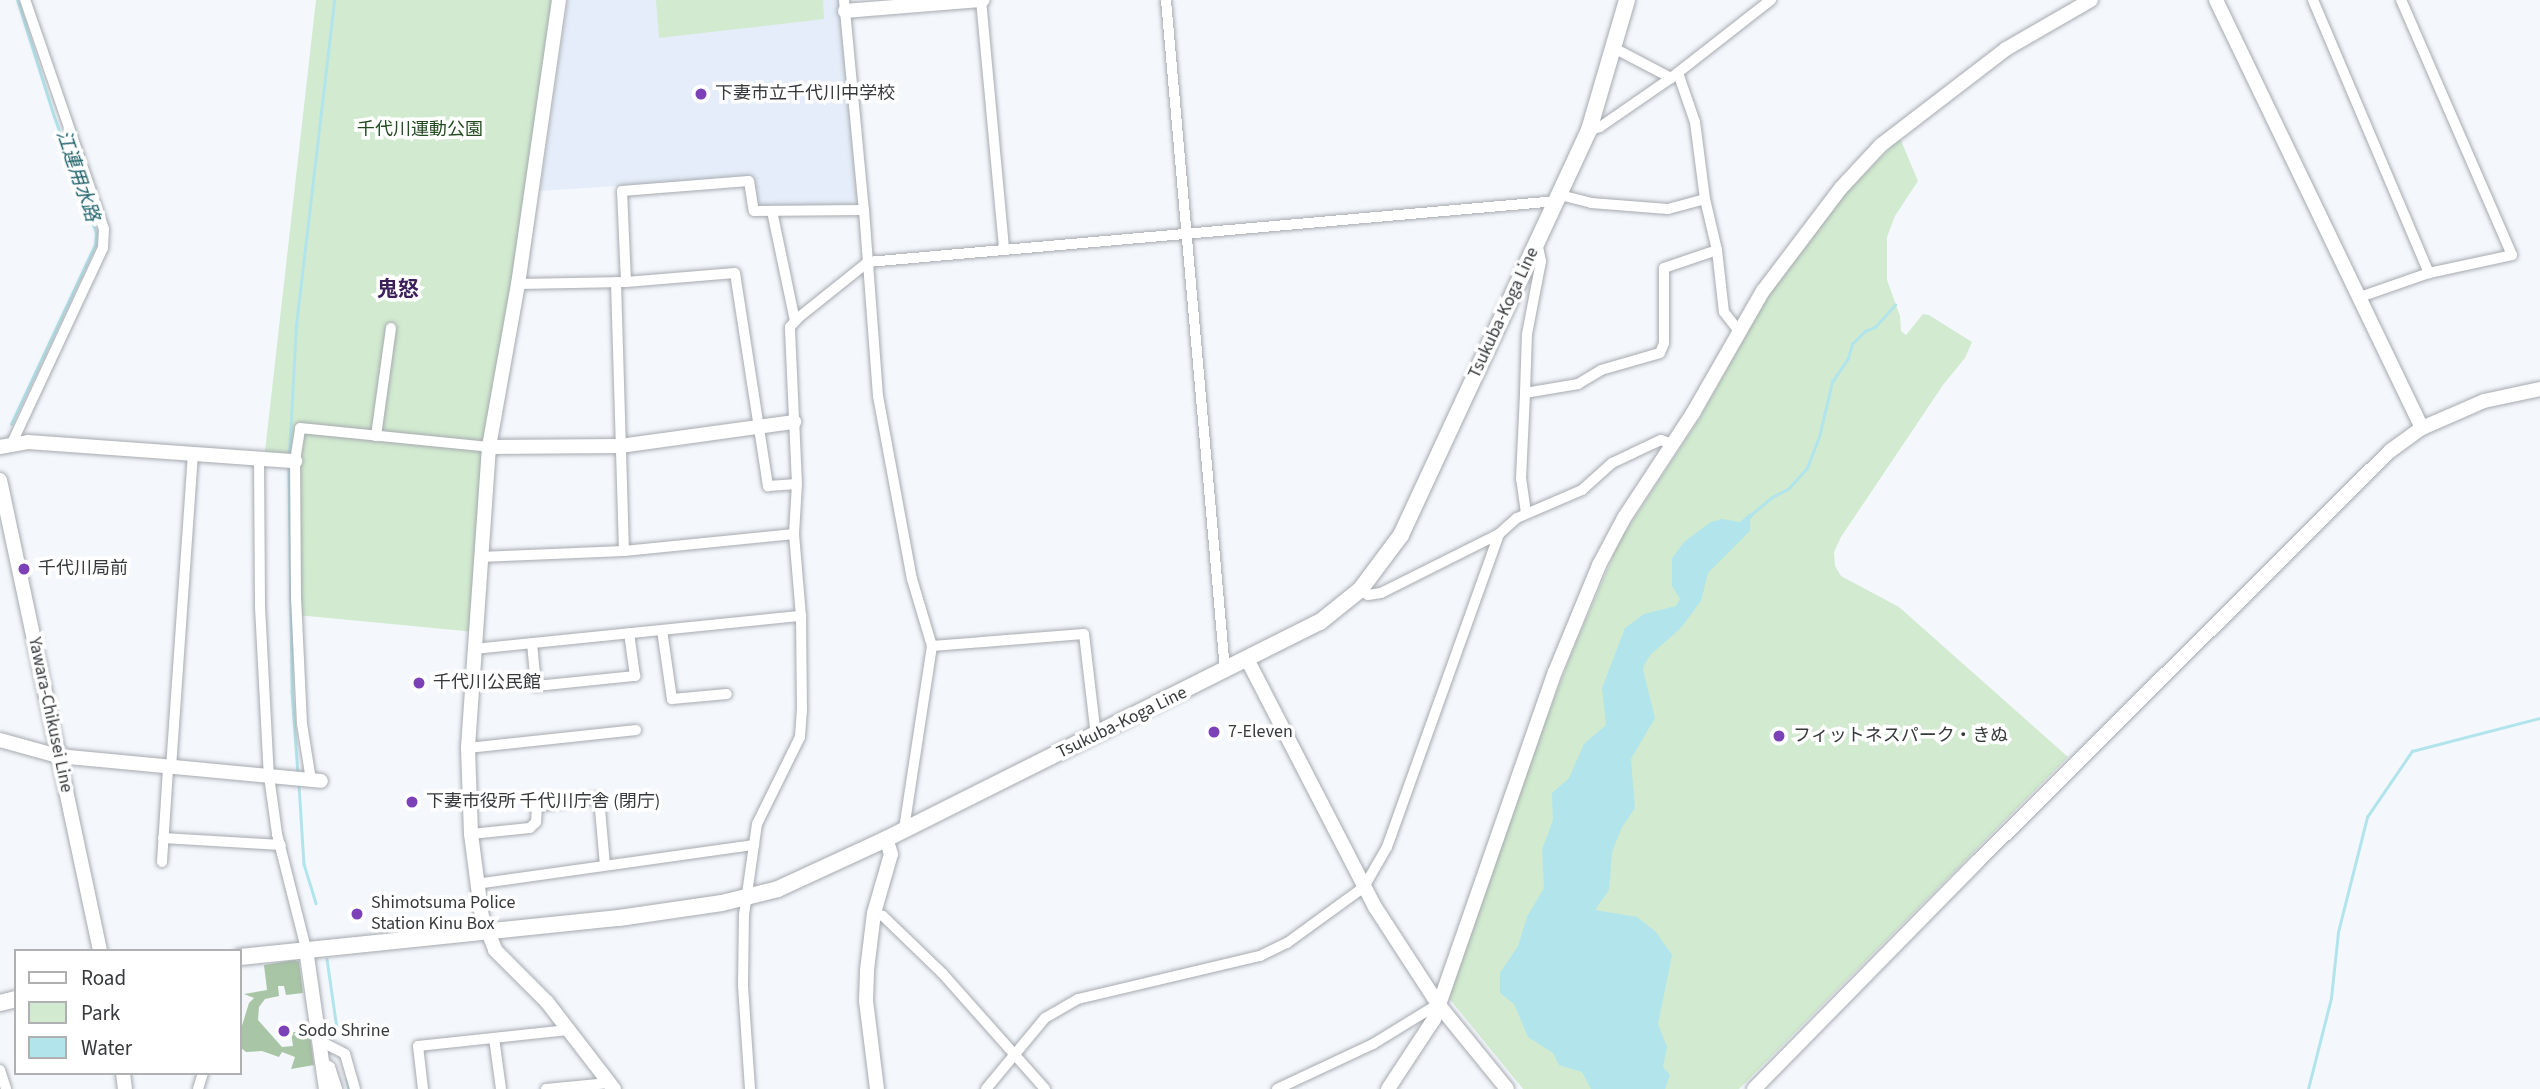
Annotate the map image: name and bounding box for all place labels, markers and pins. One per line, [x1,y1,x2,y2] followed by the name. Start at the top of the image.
[715,83,895,105] place label: 下妻市立千代川中学校
[693,86,709,102] marker: 下妻市立千代川中学校
[38,558,128,580] place label: 千代川局前
[16,561,32,577] marker: 千代川局前
[433,672,541,694] place label: 千代川公民館
[411,675,427,691] marker: 千代川公民館
[1228,721,1293,743] place label: 7-Eleven
[1206,724,1222,740] marker: 7-Eleven
[1793,725,2009,747] place label: フィットネスパーク・きぬ
[1771,728,1787,744] marker: フィットネスパーク・きぬ
[426,791,660,813] place label: 下妻市役所 千代川庁舎 (閉庁)
[404,794,420,810] marker: 下妻市役所 千代川庁舎 (閉庁)
[371,893,515,936] place label: Shimotsuma Police Station Kinu Box
[349,906,365,922] marker: Shimotsuma Police Station Kinu Box
[298,1020,390,1042] place label: Sodo Shrine
[276,1023,292,1039] marker: Sodo Shrine

